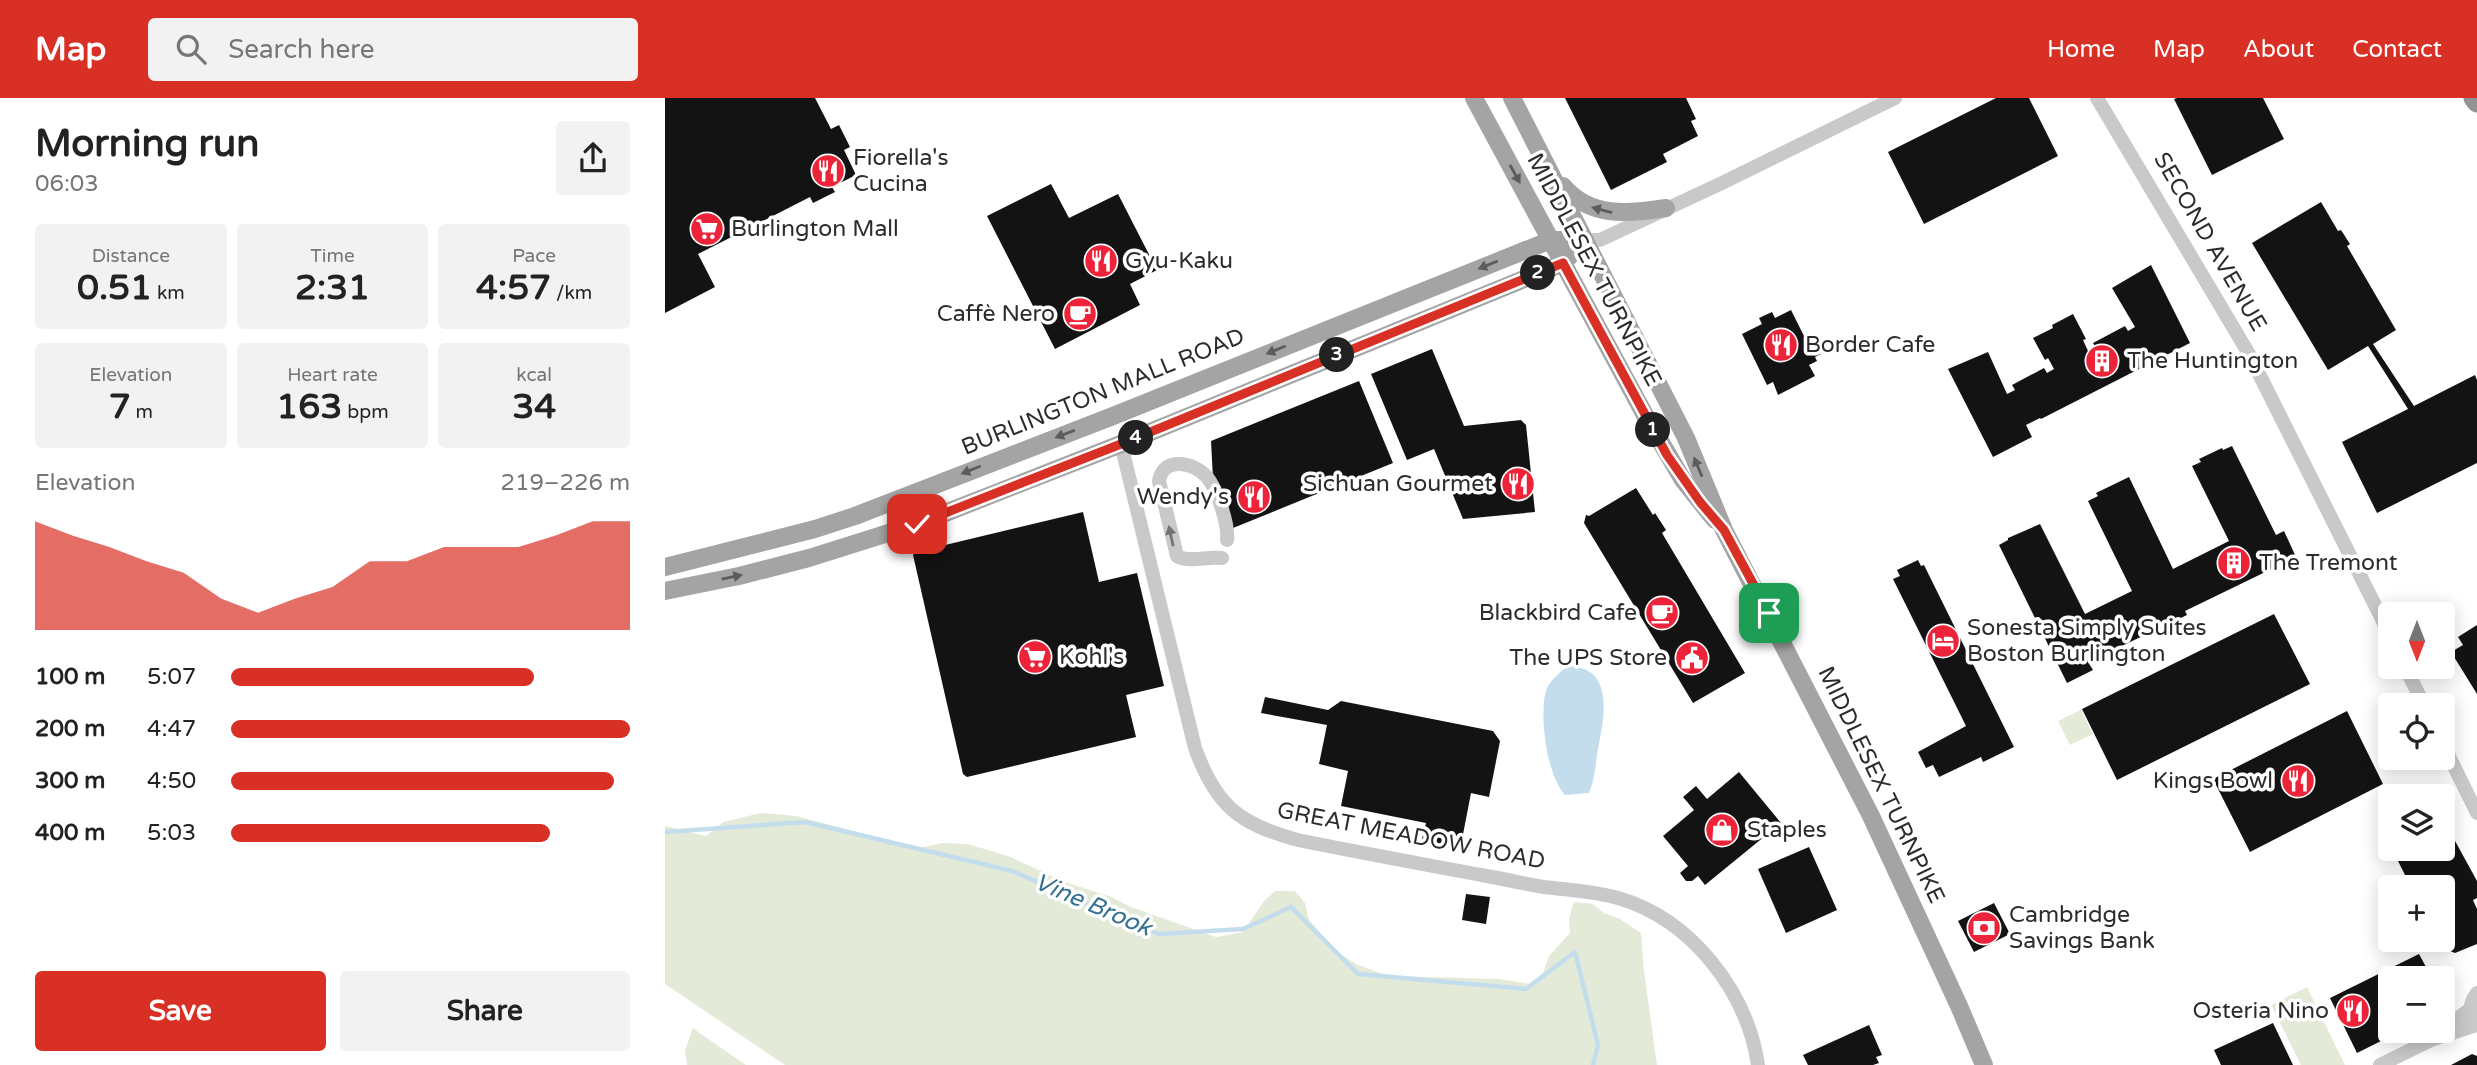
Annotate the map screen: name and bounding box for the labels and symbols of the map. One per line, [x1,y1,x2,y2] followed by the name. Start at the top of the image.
[853,144,948,198] place label: Fiorella's Cucina
[2147,148,2273,336] street label: SECOND AVENUE
[1521,149,1667,391] street label: MIDDLESEX TURNPIKE
[809,152,847,190] restaurant icon: Fiorella's Cucina
[1509,164,1521,184] one-way arrow
[1591,204,1613,215] one-way arrow
[688,210,726,248] supermarket icon: Burlington Mall
[731,215,899,243] place label: Burlington Mall
[1082,242,1120,280] restaurant icon: Gyu-Kaku
[1125,247,1233,275] place label: Gyu-Kaku
[1521,256,1555,290] pin: 2
[1477,260,1498,271] one-way arrow
[1061,295,1099,333] cafe icon: Caffè Nero
[937,300,1055,328] place label: Caffè Nero
[957,322,1249,462] street label: BURLINGTON MALL ROAD
[1762,326,1800,364] restaurant icon: Border Cafe
[1805,331,1935,359] place label: Border Cafe
[1319,338,1355,372] pin: 3
[2083,342,2121,380] building icon: The Huntington
[1266,344,1287,355] one-way arrow
[2127,347,2298,375] place label: The Huntington
[1635,412,1671,448] pin: 1
[1119,420,1154,456] pin: 4
[1055,428,1076,439] one-way arrow
[1692,457,1704,477] one-way arrow
[960,465,981,476] one-way arrow
[1499,465,1537,503] restaurant icon: Sichuan Gourmet
[1303,470,1493,498] place label: Sichuan Gourmet
[1235,478,1273,516] restaurant icon: Wendy's
[1137,483,1229,511] place label: Wendy's
[887,494,947,554] pin
[1165,525,1176,547] one-way arrow
[2215,544,2253,582] building icon: The Tremont
[2259,549,2398,577] place label: The Tremont
[721,572,743,583] one-way arrow
[1739,583,1799,643] pin
[1643,594,1681,632] cafe icon: Blackbird Cafe
[1479,599,1637,627] place label: Blackbird Cafe
[2378,602,2455,679] north arrow
[1967,614,2207,668] place label: Sonesta Simply Suites Boston Burlington
[1924,622,1962,660] hotel icon: Sonesta Simply Suites Boston Burlington
[1016,638,1054,676] supermarket icon: Kohl's
[1673,639,1711,677] public building icon: The UPS Store
[1059,643,1124,671] place label: Kohl's
[1509,644,1667,672] place label: The UPS Store
[1811,662,1951,908] street label: MIDDLESEX TURNPIKE
[2279,762,2317,800] restaurant icon: Kings Bowl
[2153,767,2273,795] place label: Kings Bowl
[1275,796,1547,876] street label: GREAT MEADOW ROAD
[1703,811,1741,849] shop icon: Staples
[1747,816,1827,844] place label: Staples
[1030,867,1158,943] water label: Vine Brook
[2009,901,2155,955] place label: Cambridge Savings Bank
[1965,909,2003,947] bank icon: Cambridge Savings Bank
[2334,992,2372,1030] restaurant icon: Osteria Nino
[2192,997,2329,1025] place label: Osteria Nino

